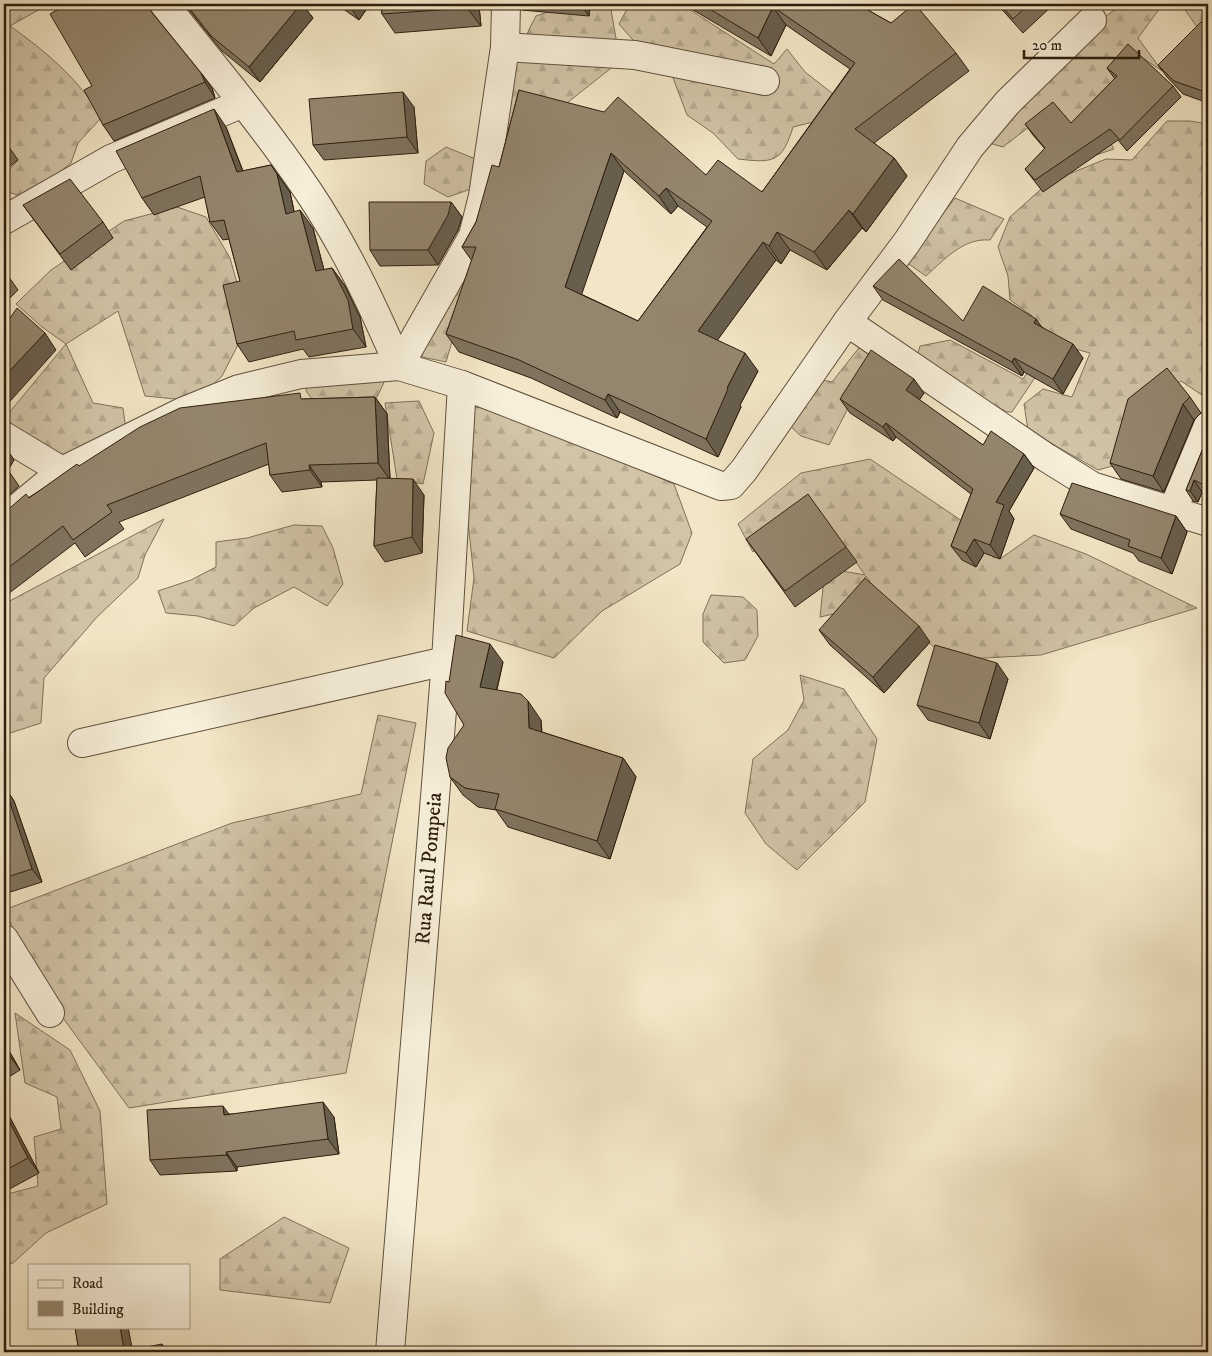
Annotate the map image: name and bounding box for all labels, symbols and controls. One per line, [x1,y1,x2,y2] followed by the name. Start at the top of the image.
[1024,28,1140,60] scale bar
[1032,36,1062,55] text: 20 m
[410,791,448,946] street label: Rua Raul Pompeia
[28,1264,190,1328] legend
[72,1274,104,1293] text: Road
[72,1300,124,1319] text: Building

